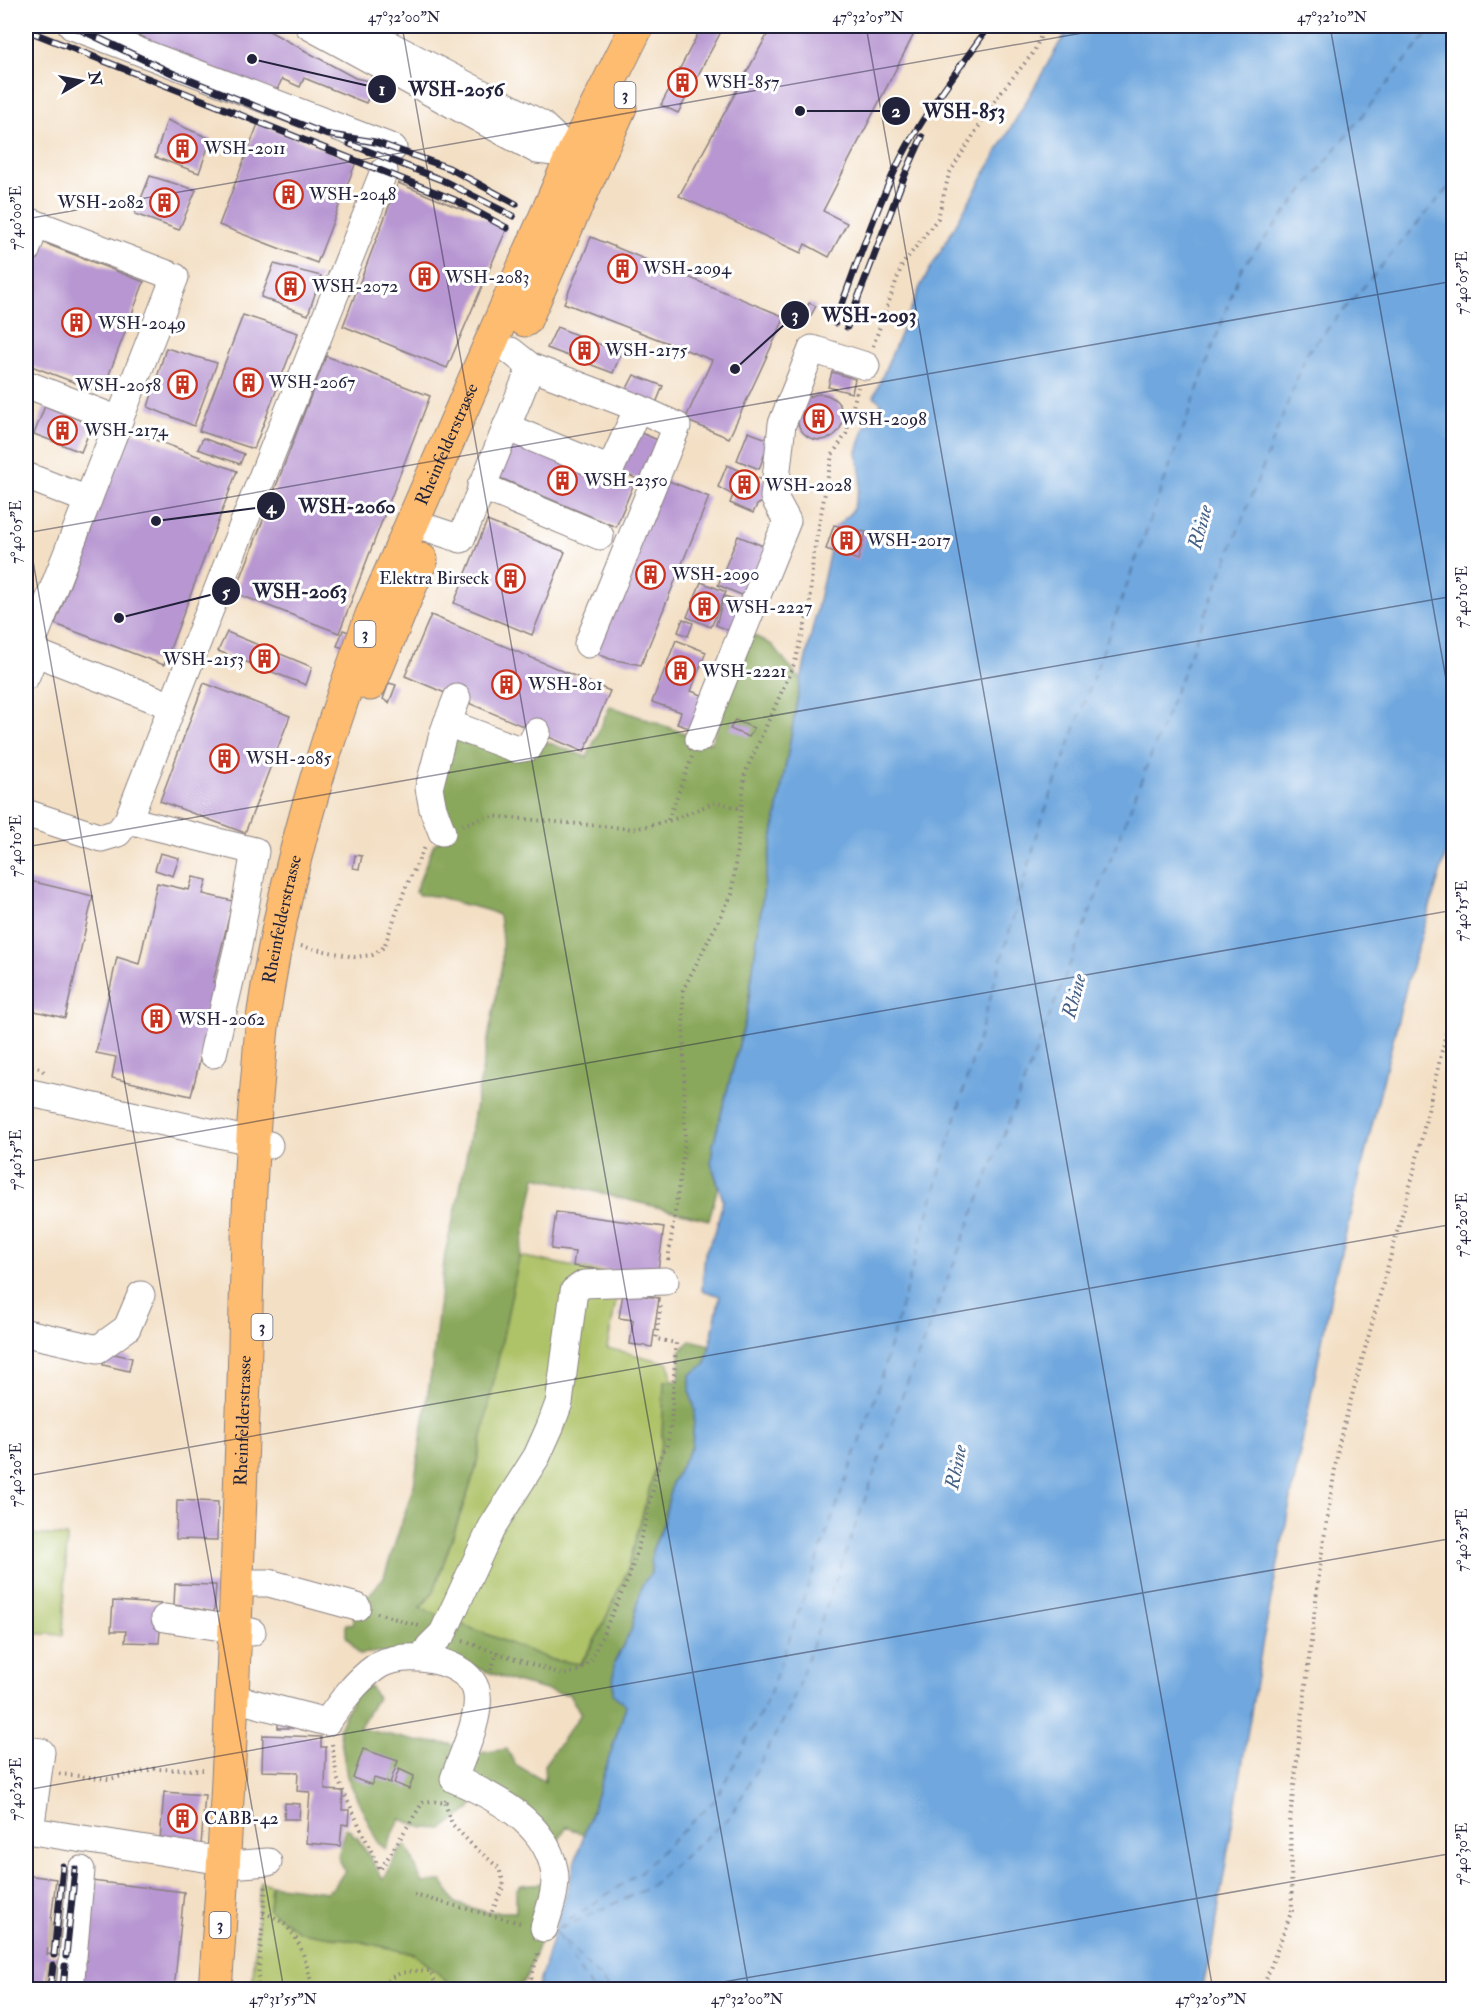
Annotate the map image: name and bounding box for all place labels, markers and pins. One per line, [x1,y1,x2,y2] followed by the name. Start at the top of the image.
[667,66,699,98] building icon: WSH-857
[367,70,516,108] callout: WSH-2056
[703,71,779,94] place label: WSH-857
[881,92,1017,130] callout: WSH-853
[167,132,199,164] building icon: WSH-2011
[203,137,286,160] place label: WSH-2011
[272,178,304,210] building icon: WSH-2048
[308,183,396,206] place label: WSH-2048
[149,186,181,218] building icon: WSH-2082
[56,191,144,214] place label: WSH-2082
[606,252,638,284] building icon: WSH-2094
[642,257,732,280] place label: WSH-2094
[408,261,440,293] building icon: WSH-2083
[444,266,529,289] place label: WSH-2083
[275,270,307,302] building icon: WSH-2072
[311,275,398,298] place label: WSH-2072
[780,296,928,334] callout: WSH-2093
[61,307,93,339] building icon: WSH-2049
[97,312,186,335] place label: WSH-2049
[568,334,600,366] building icon: WSH-2175
[604,339,687,362] place label: WSH-2175
[232,366,264,398] building icon: WSH-2067
[166,369,198,401] building icon: WSH-2058
[268,371,355,394] place label: WSH-2067
[75,374,161,397] place label: WSH-2058
[803,403,835,435] building icon: WSH-2098
[839,408,927,431] place label: WSH-2098
[47,414,79,446] building icon: WSH-2174
[83,419,169,442] place label: WSH-2174
[547,464,579,496] building icon: WSH-2350
[583,469,668,492] place label: WSH-2350
[728,469,760,501] building icon: WSH-2028
[764,474,852,497] place label: WSH-2028
[256,487,407,525] callout: WSH-2060
[830,524,862,556] building icon: WSH-2017
[866,529,951,552] place label: WSH-2017
[635,558,667,590] building icon: WSH-2090
[494,562,526,594] building icon: Elektra Birseck
[671,563,760,586] place label: WSH-2090
[379,567,489,590] place label: Elektra Birseck
[211,572,360,610] callout: WSH-2063
[689,591,721,623] building icon: WSH-2227
[725,596,812,619] place label: WSH-2227
[249,643,281,675] building icon: WSH-2153
[162,648,244,671] place label: WSH-2153
[665,655,697,687] building icon: WSH-2221
[701,660,786,683] place label: WSH-2221
[491,668,523,700] building icon: WSH-801
[527,673,603,696] place label: WSH-801
[209,742,241,774] building icon: WSH-2085
[245,747,331,770] place label: WSH-2085
[141,1003,173,1035] building icon: WSH-2062
[177,1008,265,1031] place label: WSH-2062
[167,1802,199,1834] building icon: CABB-42
[204,1807,279,1830] place label: CABB-42

